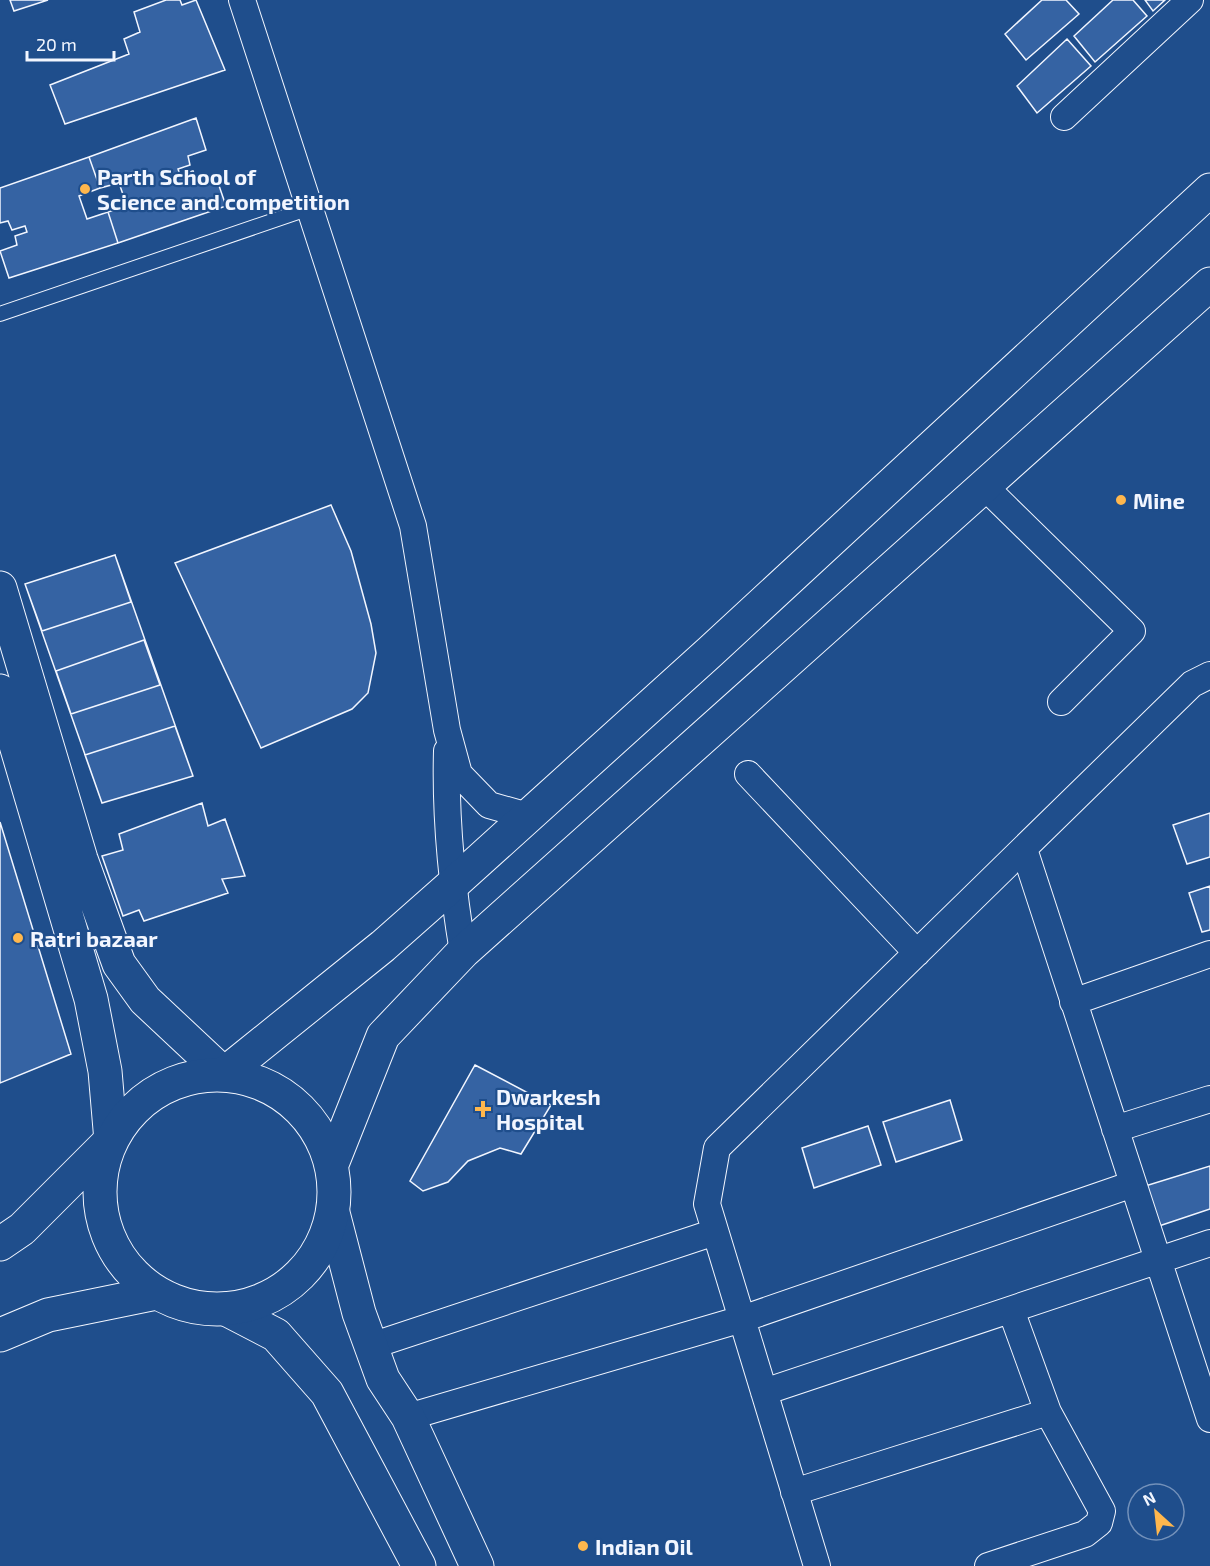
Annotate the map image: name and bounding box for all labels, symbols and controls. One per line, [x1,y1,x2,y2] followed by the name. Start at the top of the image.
[27,24,114,62] scale bar
[36,33,77,55] text: 20 m
[97,163,350,214] place label: Parth School of Science and competition
[78,182,92,196] marker: Parth School of Science and competition
[1133,487,1185,513] place label: Mine
[1114,493,1128,507] marker: Mine
[30,925,158,951] place label: Ratri bazaar
[11,931,25,945] marker: Ratri bazaar
[496,1083,601,1134] place label: Dwarkesh Hospital
[474,1100,492,1118] marker: Dwarkesh Hospital
[1126,1482,1186,1542] north arrow
[1139,1487,1158,1509] text: N
[595,1533,694,1559] place label: Indian Oil
[576,1539,590,1553] marker: Indian Oil

